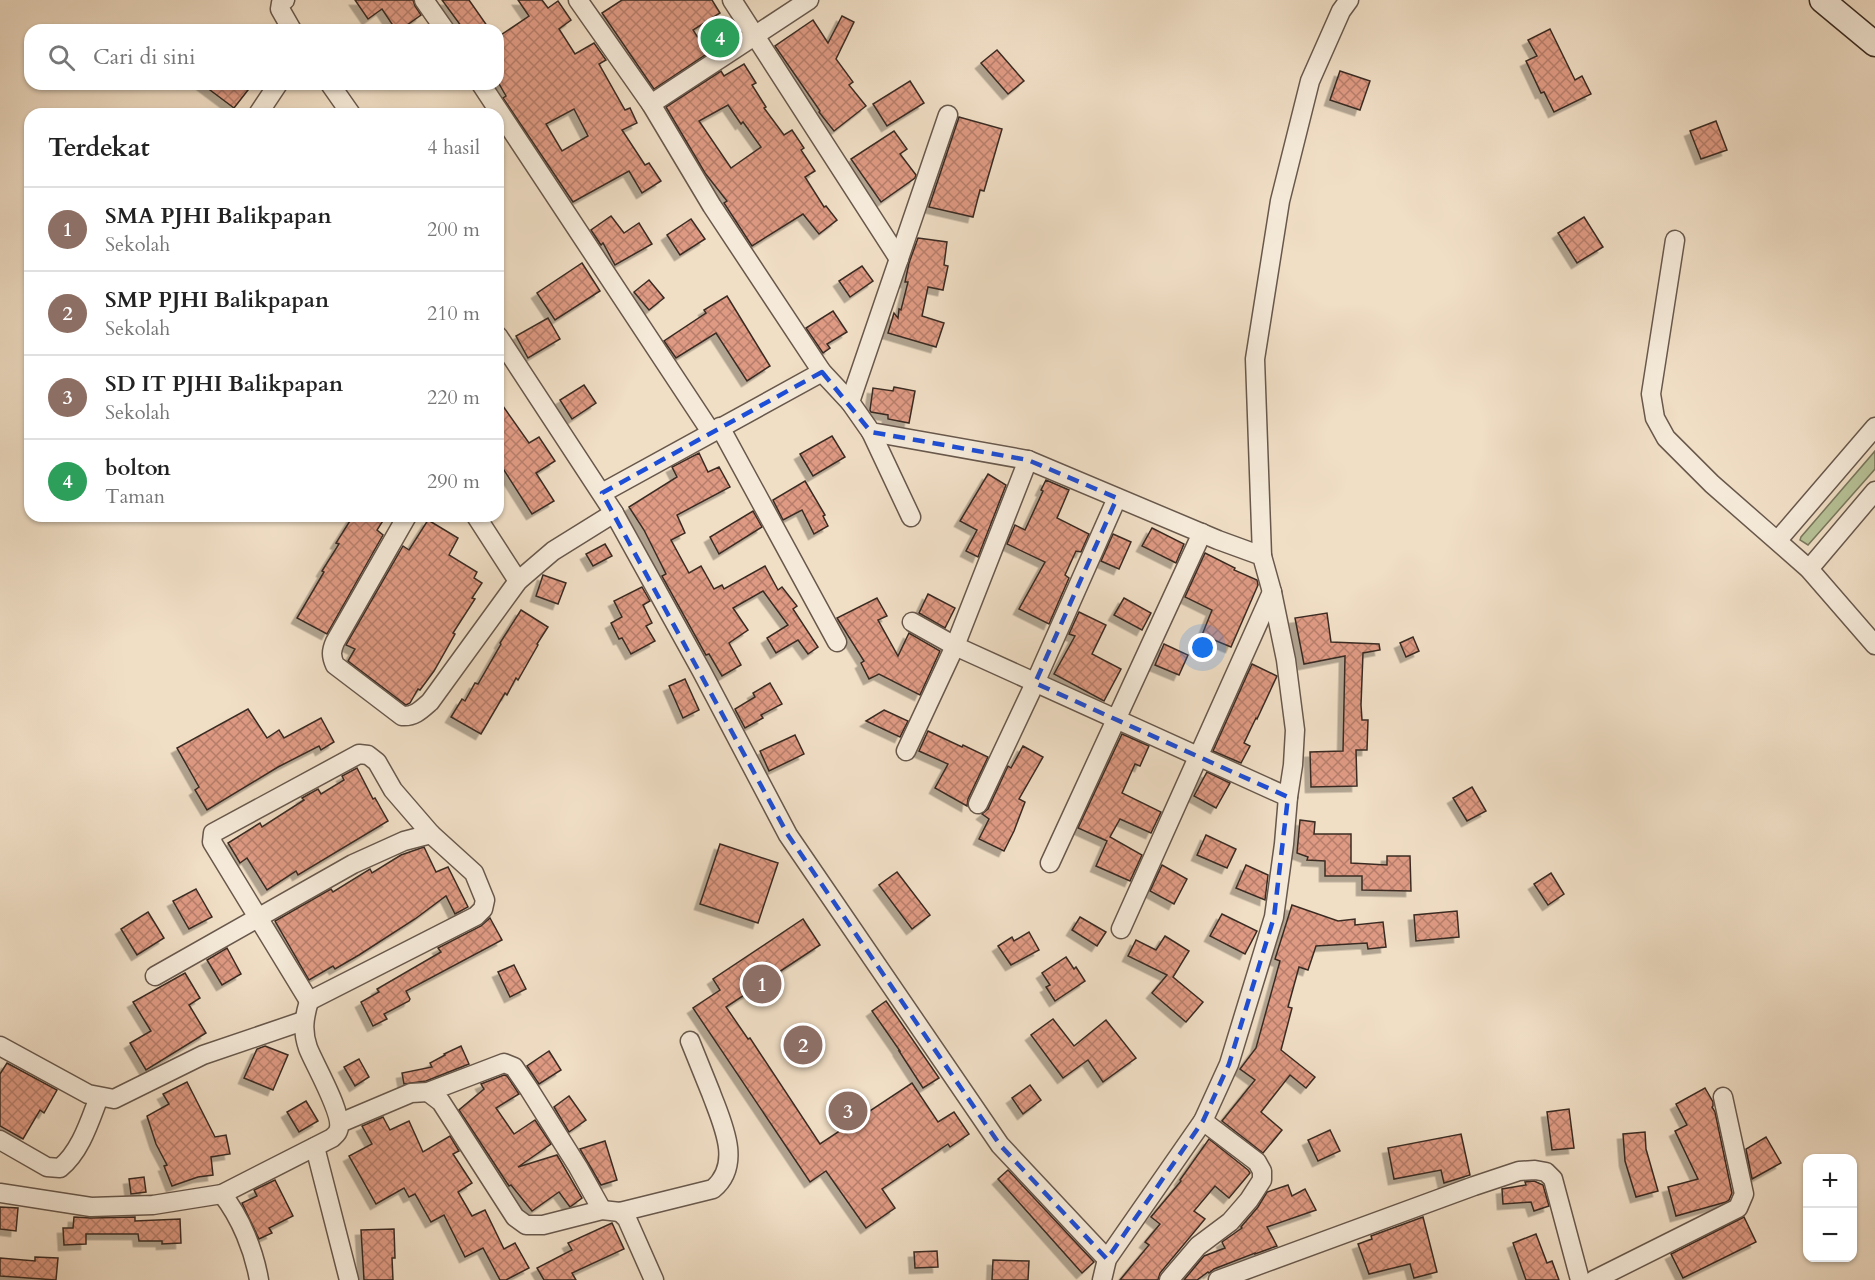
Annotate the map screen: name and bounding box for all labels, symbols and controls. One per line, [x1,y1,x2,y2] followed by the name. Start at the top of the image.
[700,15,740,60] pin: 4
[24,24,504,90] search box
[45,41,78,74] icon: search
[93,42,196,72] text: Cari di sini
[48,130,150,165] text: Terdekat
[427,134,480,161] text: 4 hasil
[105,201,332,231] text: SMA PJHI Balikpapan
[62,216,73,243] text: 1
[427,216,480,243] text: 200 m
[105,231,170,258] text: Sekolah
[105,285,329,315] text: SMP PJHI Balikpapan
[62,300,73,327] text: 2
[427,300,480,327] text: 210 m
[105,315,170,342] text: Sekolah
[105,369,343,399] text: SD IT PJHI Balikpapan
[62,384,73,411] text: 3
[427,384,480,411] text: 220 m
[105,399,170,426] text: Sekolah
[105,453,171,483] text: bolton
[62,468,73,495] text: 4
[427,468,480,495] text: 290 m
[105,483,165,510] text: Taman
[1188,633,1217,662] your location
[742,962,782,1006] pin: 1
[784,1022,822,1068] pin: 2
[828,1088,868,1134] pin: 3
[1803,1154,1857,1262] map controls
[1803,1154,1857,1208] button: +
[1803,1208,1857,1262] button: −

